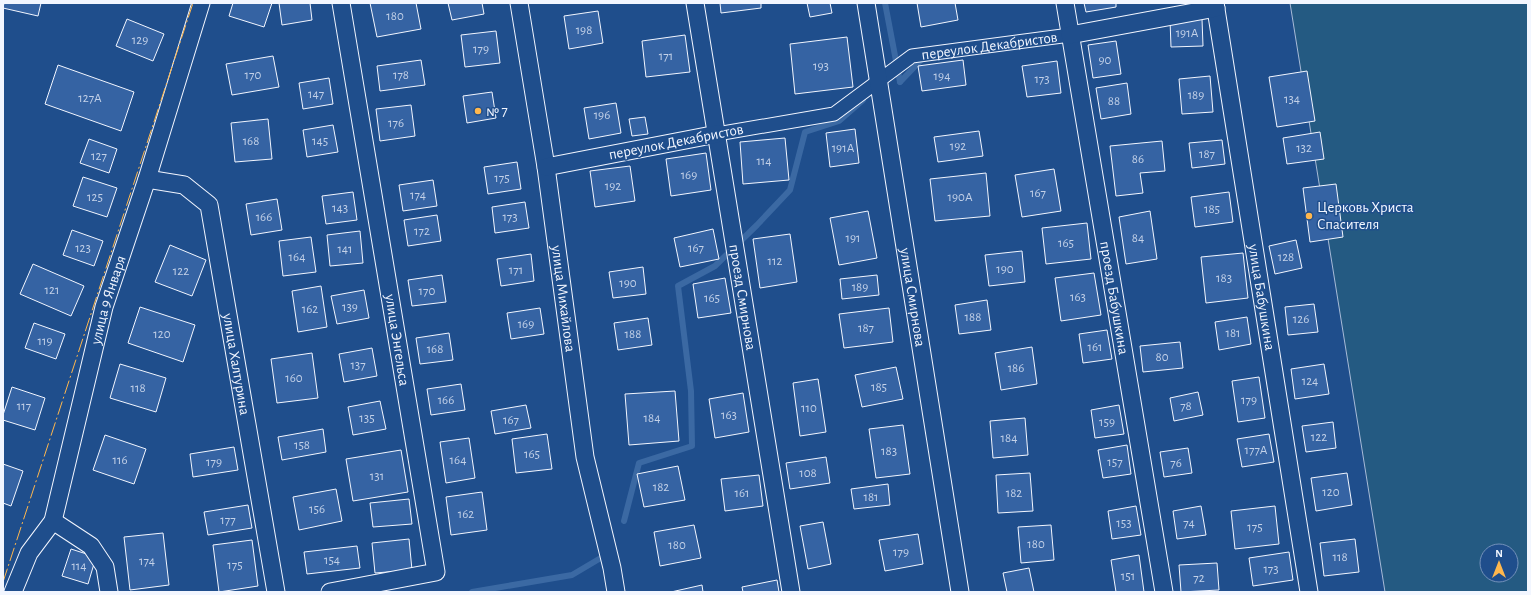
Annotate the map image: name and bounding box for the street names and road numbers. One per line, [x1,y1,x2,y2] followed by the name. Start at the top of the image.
[920,29,1058,62] street label: переулок Декабристов
[607,122,745,162] street label: переулок Декабристов
[1098,240,1131,356] street label: проезд Бабушкина
[1246,242,1278,352] street label: улица Бабушкина
[549,243,578,353] street label: улица Михайлова
[727,243,759,351] street label: проезд Смирнова
[898,246,928,348] street label: улица Смирнова
[88,253,128,347] street label: улица 9 Января
[382,292,412,387] street label: улица Энгельса
[220,311,253,416] street label: улица Халтурина

